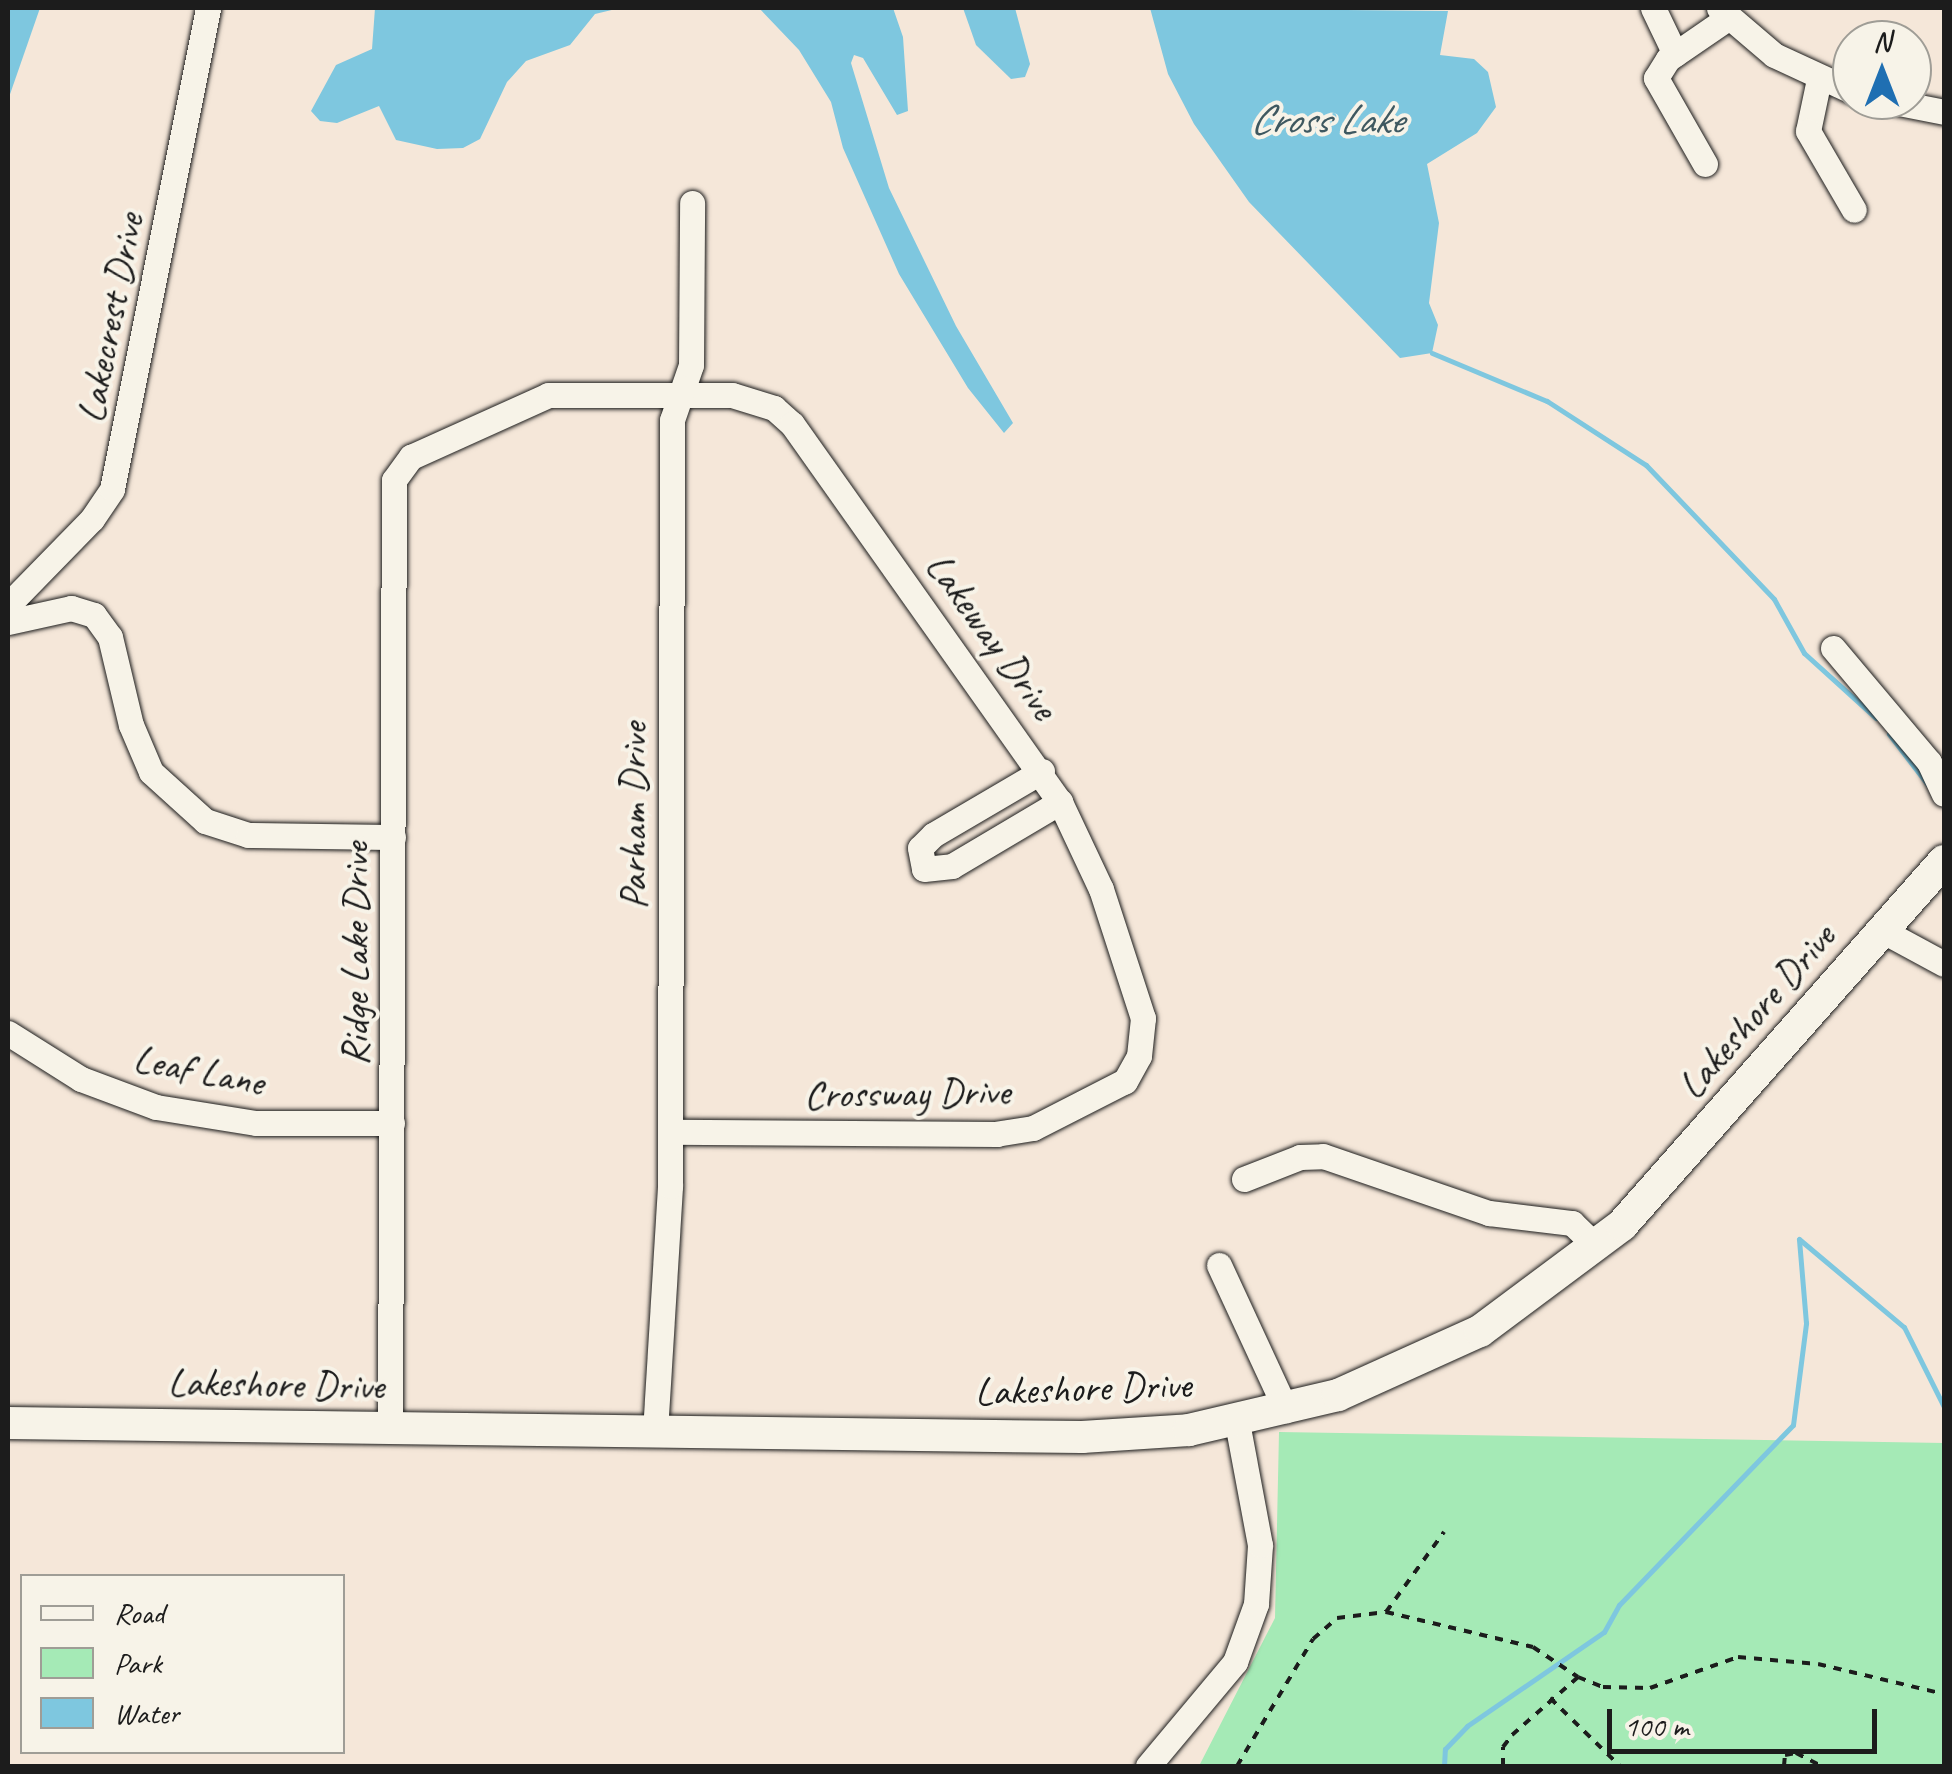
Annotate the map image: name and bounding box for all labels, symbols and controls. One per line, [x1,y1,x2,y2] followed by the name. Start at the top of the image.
[1832,20,1932,120] north arrow
[1873,24,1891,59] text: N
[1249,95,1403,145] water label: Cross Lake
[66,209,154,427] street label: Lakecrest Drive
[915,543,1069,729] street label: Lakeway Drive
[609,723,657,909] street label: Parham Drive
[331,841,379,1067] street label: Ridge Lake Drive
[1667,913,1845,1109] street label: Lakeshore Drive
[129,1034,269,1106] street label: Leaf Lane
[803,1067,1011,1119] street label: Crossway Drive
[167,1358,385,1410] street label: Lakeshore Drive
[974,1360,1192,1416] street label: Lakeshore Drive
[20,1574,345,1754] legend
[114,1594,164,1632] text: Road
[114,1644,162,1682] text: Park
[1612,1689,1882,1751] scale bar
[114,1694,179,1732] text: Water
[1624,1707,1689,1745] text: 100 m

